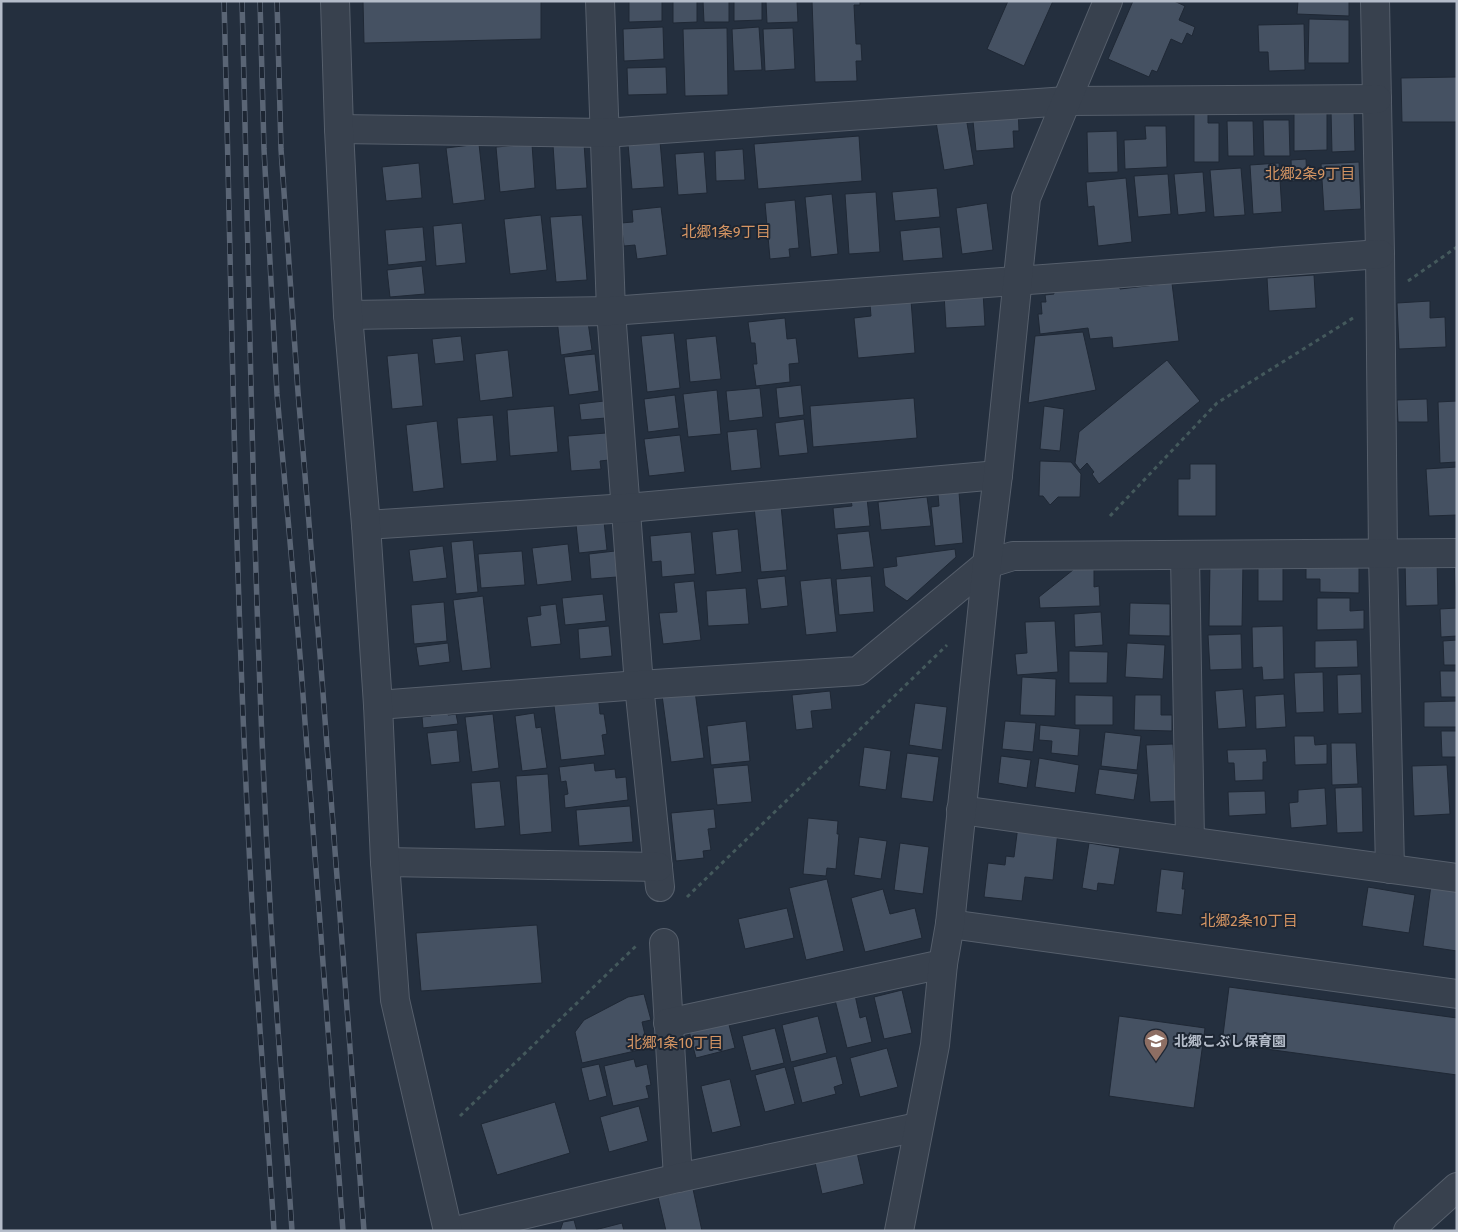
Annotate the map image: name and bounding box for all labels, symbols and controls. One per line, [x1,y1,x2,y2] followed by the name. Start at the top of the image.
[1265,165,1355,183] district label: 北郷2条9丁目
[681,223,771,241] district label: 北郷1条9丁目
[1200,912,1298,930] district label: 北郷2条10丁目
[1143,1028,1169,1062] school or university icon: 北郷こぶし保育園
[1174,1033,1286,1050] place label: 北郷こぶし保育園
[627,1034,723,1052] district label: 北郷1条10丁目

